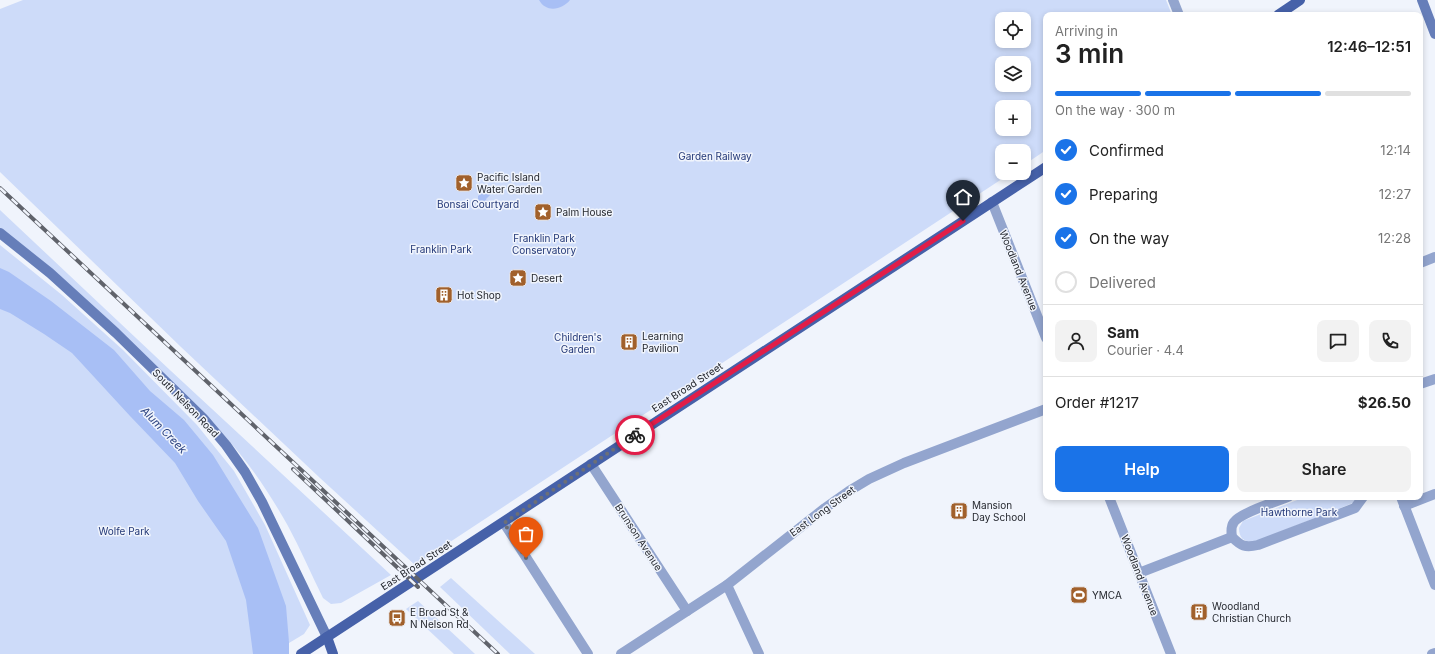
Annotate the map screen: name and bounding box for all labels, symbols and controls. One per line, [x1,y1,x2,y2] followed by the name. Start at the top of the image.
[995,12,1031,180] map controls
[995,12,1031,48] button: locate
[1055,23,1118,39] text: Arriving in
[1327,37,1411,56] text: 12:46–12:51
[1055,38,1124,69] text: 3 min
[995,56,1031,92] button: layers
[995,100,1031,136] button: +
[1055,102,1175,118] text: On the way · 300 m
[1055,139,1077,161] icon: check
[1089,141,1164,160] text: Confirmed
[1380,142,1411,158] text: 12:14
[995,144,1031,180] button: −
[678,150,752,162] park label: Garden Railway
[477,171,542,195] place label: Pacific Island Water Garden
[454,173,474,193] place icon: Pacific Island Water Garden
[946,180,980,221] pin
[1055,183,1077,205] icon: check
[1089,185,1158,204] text: Preparing
[952,186,974,208] icon: home
[1379,186,1411,202] text: 12:27
[437,198,519,210] park label: Bonsai Courtyard
[533,202,553,222] place icon: Palm House
[556,206,613,218] place label: Palm House
[1055,227,1077,249] icon: check
[997,228,1041,312] street label: Woodland Avenue
[1089,229,1169,248] text: On the way
[1378,230,1411,246] text: 12:28
[512,232,576,256] park label: Franklin Park Conservatory
[410,243,472,255] park label: Franklin Park
[508,268,528,288] place icon: Desert
[531,272,563,284] place label: Desert
[1089,273,1156,292] text: Delivered
[434,285,454,305] building icon: Hot Shop
[457,289,501,301] place label: Hot Shop
[1055,320,1097,362] button: person
[1317,320,1359,362] button: chat
[1369,320,1411,362] button: phone
[1107,323,1139,342] text: Sam
[642,330,684,354] place label: Learning Pavilion
[554,331,602,355] park label: Children's Garden
[619,332,639,352] building icon: Learning Pavilion
[1107,342,1184,358] text: Courier · 4.4
[649,359,725,414] street label: East Broad Street
[150,366,222,440] street label: South Nelson Road
[1055,393,1139,412] text: Order #1217
[1358,393,1411,412] text: $26.50
[137,403,191,457] water label: Alum Creek
[615,415,655,455] courier
[624,424,646,446] icon: bike
[1055,446,1229,492] button: Help
[1237,446,1411,492] button: Share
[787,483,858,539] street label: East Long Street
[972,499,1026,523] place label: Mansion Day School
[613,501,665,573] street label: Brunson Avenue
[949,501,969,521] building icon: Mansion Day School
[1261,506,1338,518] park label: Hawthorne Park
[509,517,543,558] pin
[515,523,537,545] icon: bag
[98,525,150,537] park label: Wolfe Park
[1119,533,1161,617] street label: Woodland Avenue
[378,537,454,592] street label: East Broad Street
[1069,585,1089,605] sports icon: YMCA
[1092,589,1122,601] place label: YMCA
[1212,600,1291,624] place label: Woodland Christian Church
[1189,602,1209,622] building icon: Woodland Christian Church
[410,606,469,630] place label: E Broad St & N Nelson Rd
[387,608,407,628] bus stop icon: E Broad St & N Nelson Rd

